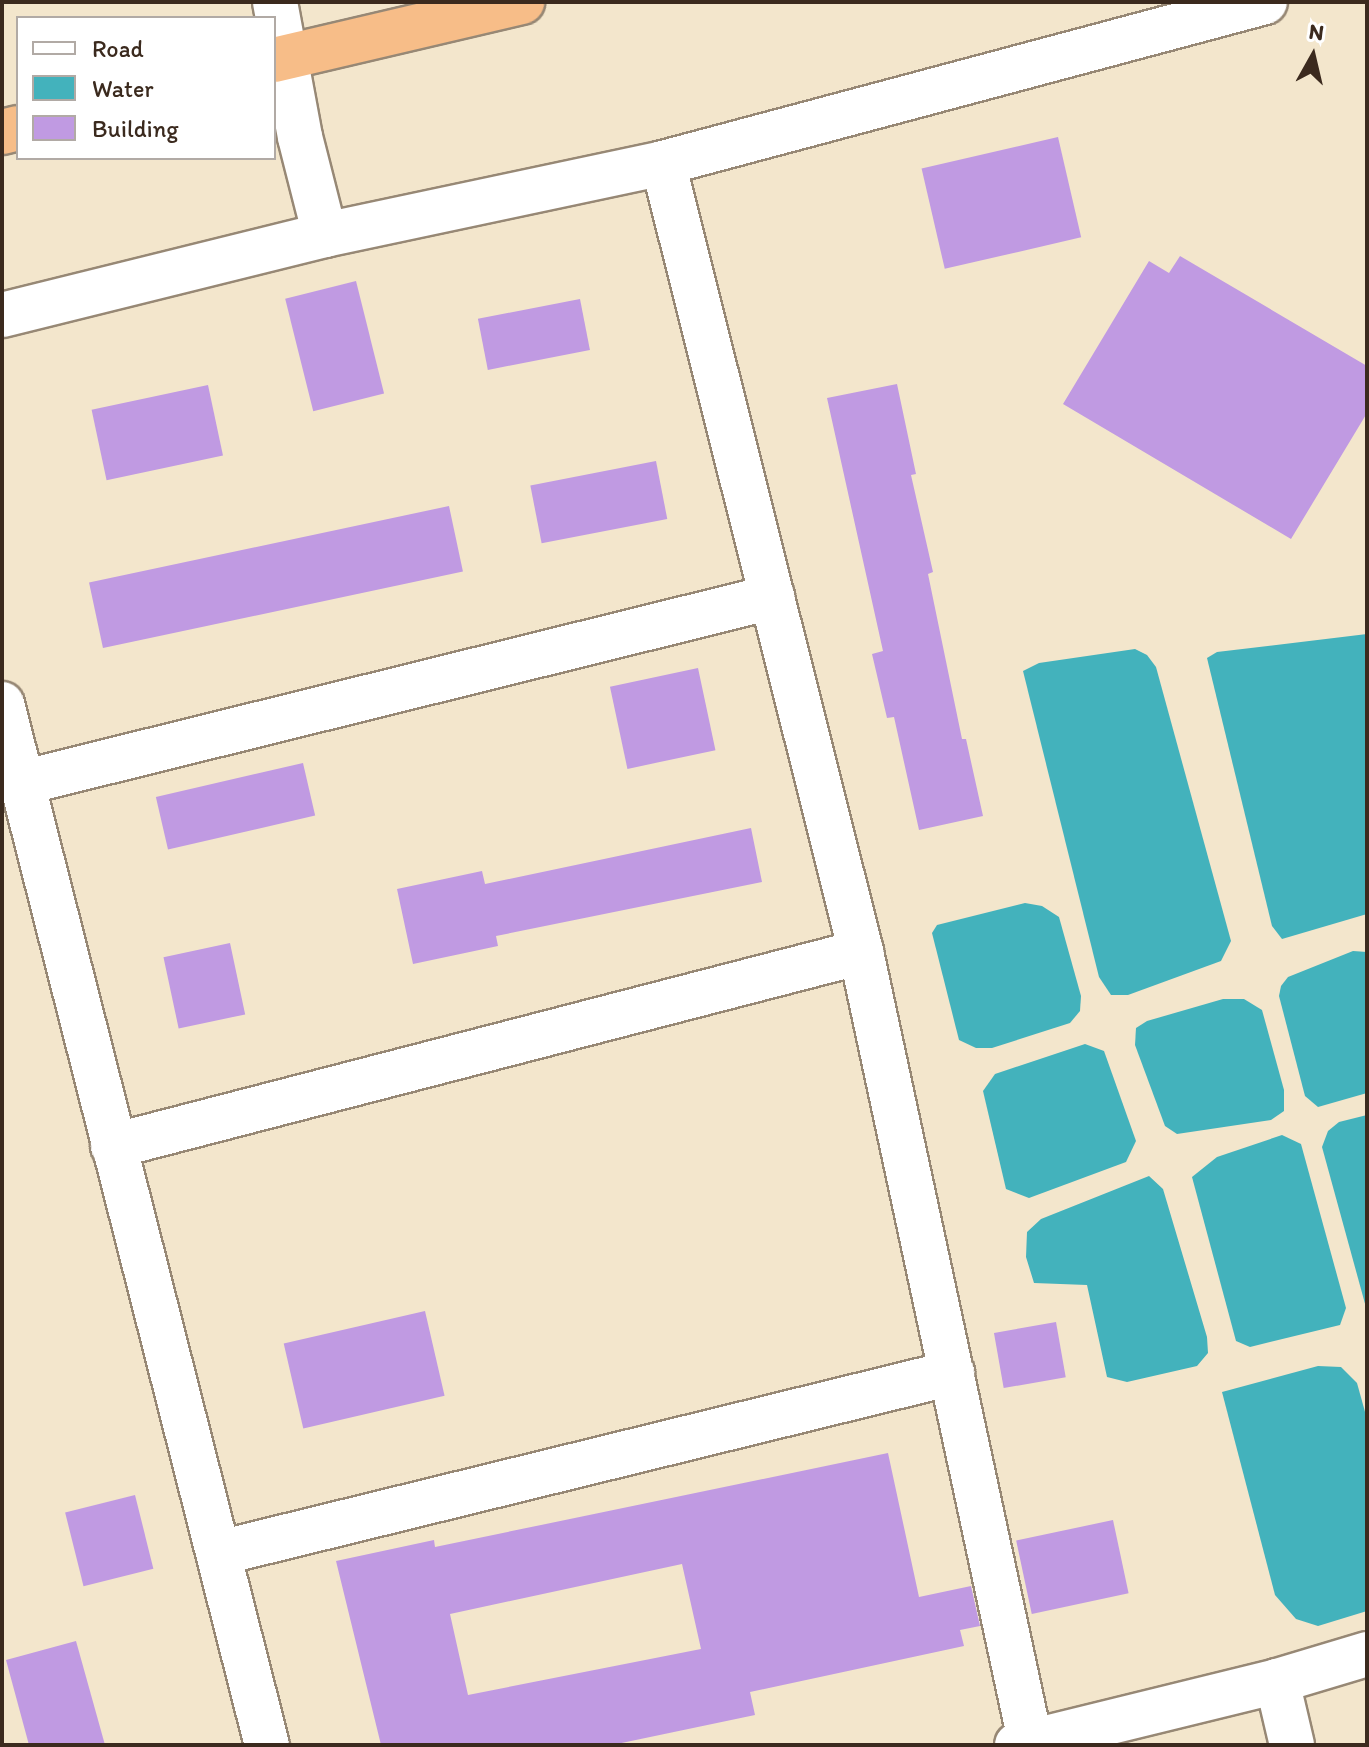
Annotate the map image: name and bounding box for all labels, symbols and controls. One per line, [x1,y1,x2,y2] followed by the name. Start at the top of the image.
[16,16,276,160] legend
[1273,16,1353,96] north arrow
[1307,17,1326,46] text: N
[92,34,144,63] text: Road
[92,74,154,103] text: Water
[92,114,179,143] text: Building

